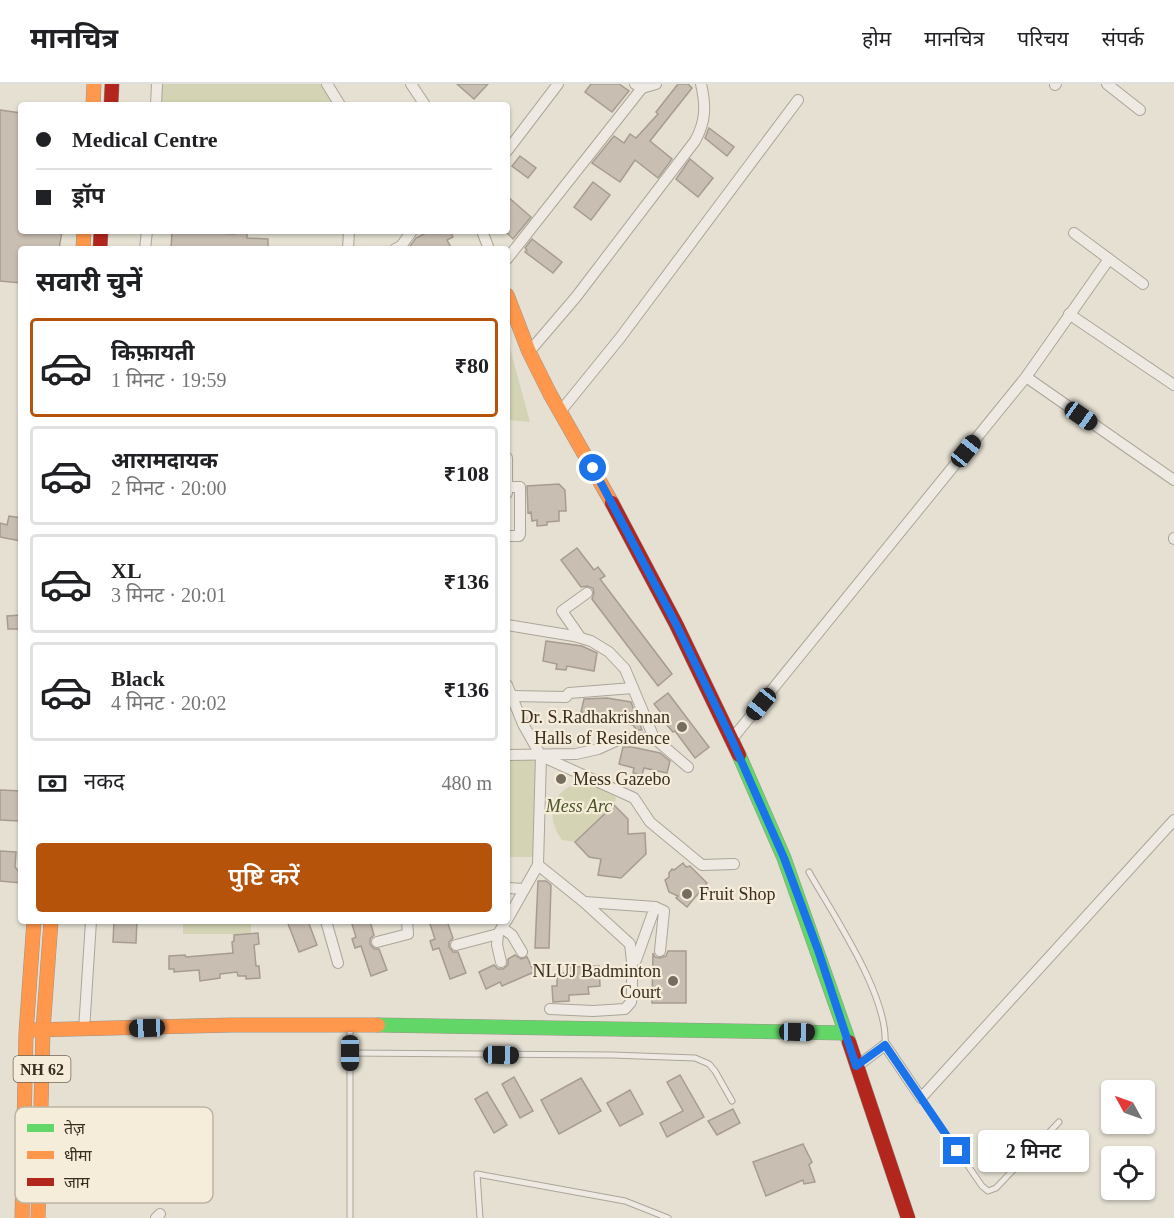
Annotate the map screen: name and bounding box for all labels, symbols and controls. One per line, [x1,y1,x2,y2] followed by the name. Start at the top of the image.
[30,23,118,54] text: मानचित्र
[862,27,891,51] text: होम
[924,27,984,51] text: मानचित्र
[1017,27,1069,51] text: परिचय
[1102,27,1144,51] text: संपर्क
[72,127,218,152] text: Medical Centre
[72,183,105,208] text: ड्रॉप
[36,267,142,297] text: सवारी चुनें
[111,340,195,365] text: किफ़ायती
[39,341,93,395] icon: car
[455,353,489,378] text: ₹80
[111,369,227,391] text: 1 मिनट · 19:59
[1061,398,1101,434] car
[948,431,984,471] car
[111,448,218,473] text: आरामदायक
[39,449,93,503] icon: car
[579,454,606,481] route start
[444,461,489,486] text: ₹108
[111,477,227,499] text: 2 मिनट · 20:00
[39,557,93,611] icon: car
[111,558,142,583] text: XL
[444,569,489,594] text: ₹136
[111,584,227,606] text: 3 मिनट · 20:01
[39,665,93,719] icon: car
[111,666,165,691] text: Black
[444,677,489,702] text: ₹136
[743,684,779,724] car
[111,692,227,714] text: 4 मिनट · 20:02
[521,707,670,748] place label: Dr. S.Radhakrishnan Halls of Residence
[675,720,689,734] marker: Dr. S.Radhakrishnan Halls of Residence
[36,767,69,800] icon: cash
[84,769,125,794] text: नकद
[573,769,670,789] place label: Mess Gazebo
[441,772,492,794] text: 480 m
[554,772,568,786] marker: Mess Gazebo
[545,796,612,816] park label: Mess Arc
[36,843,492,912] button: पुष्टि करें
[699,884,776,904] place label: Fruit Shop
[680,887,694,901] marker: Fruit Shop
[533,961,661,1002] place label: NLUJ Badminton Court
[666,974,680,988] marker: NLUJ Badminton Court
[129,1018,165,1038] car
[779,1023,815,1041] car
[341,1035,359,1071] car
[483,1046,519,1064] car
[14,1056,70,1082] road number: NH 62
[1101,1080,1155,1134] north arrow
[1101,1080,1155,1200] map controls
[15,1107,213,1203] legend
[64,1119,86,1137] text: तेज़
[978,1130,1089,1172] callout: 2 मिनट
[943,1137,970,1164] route end
[1006,1140,1061,1162] text: 2 मिनट
[1101,1146,1155,1200] button: locate
[64,1147,93,1164] text: धीमा
[64,1174,90,1191] text: जाम

